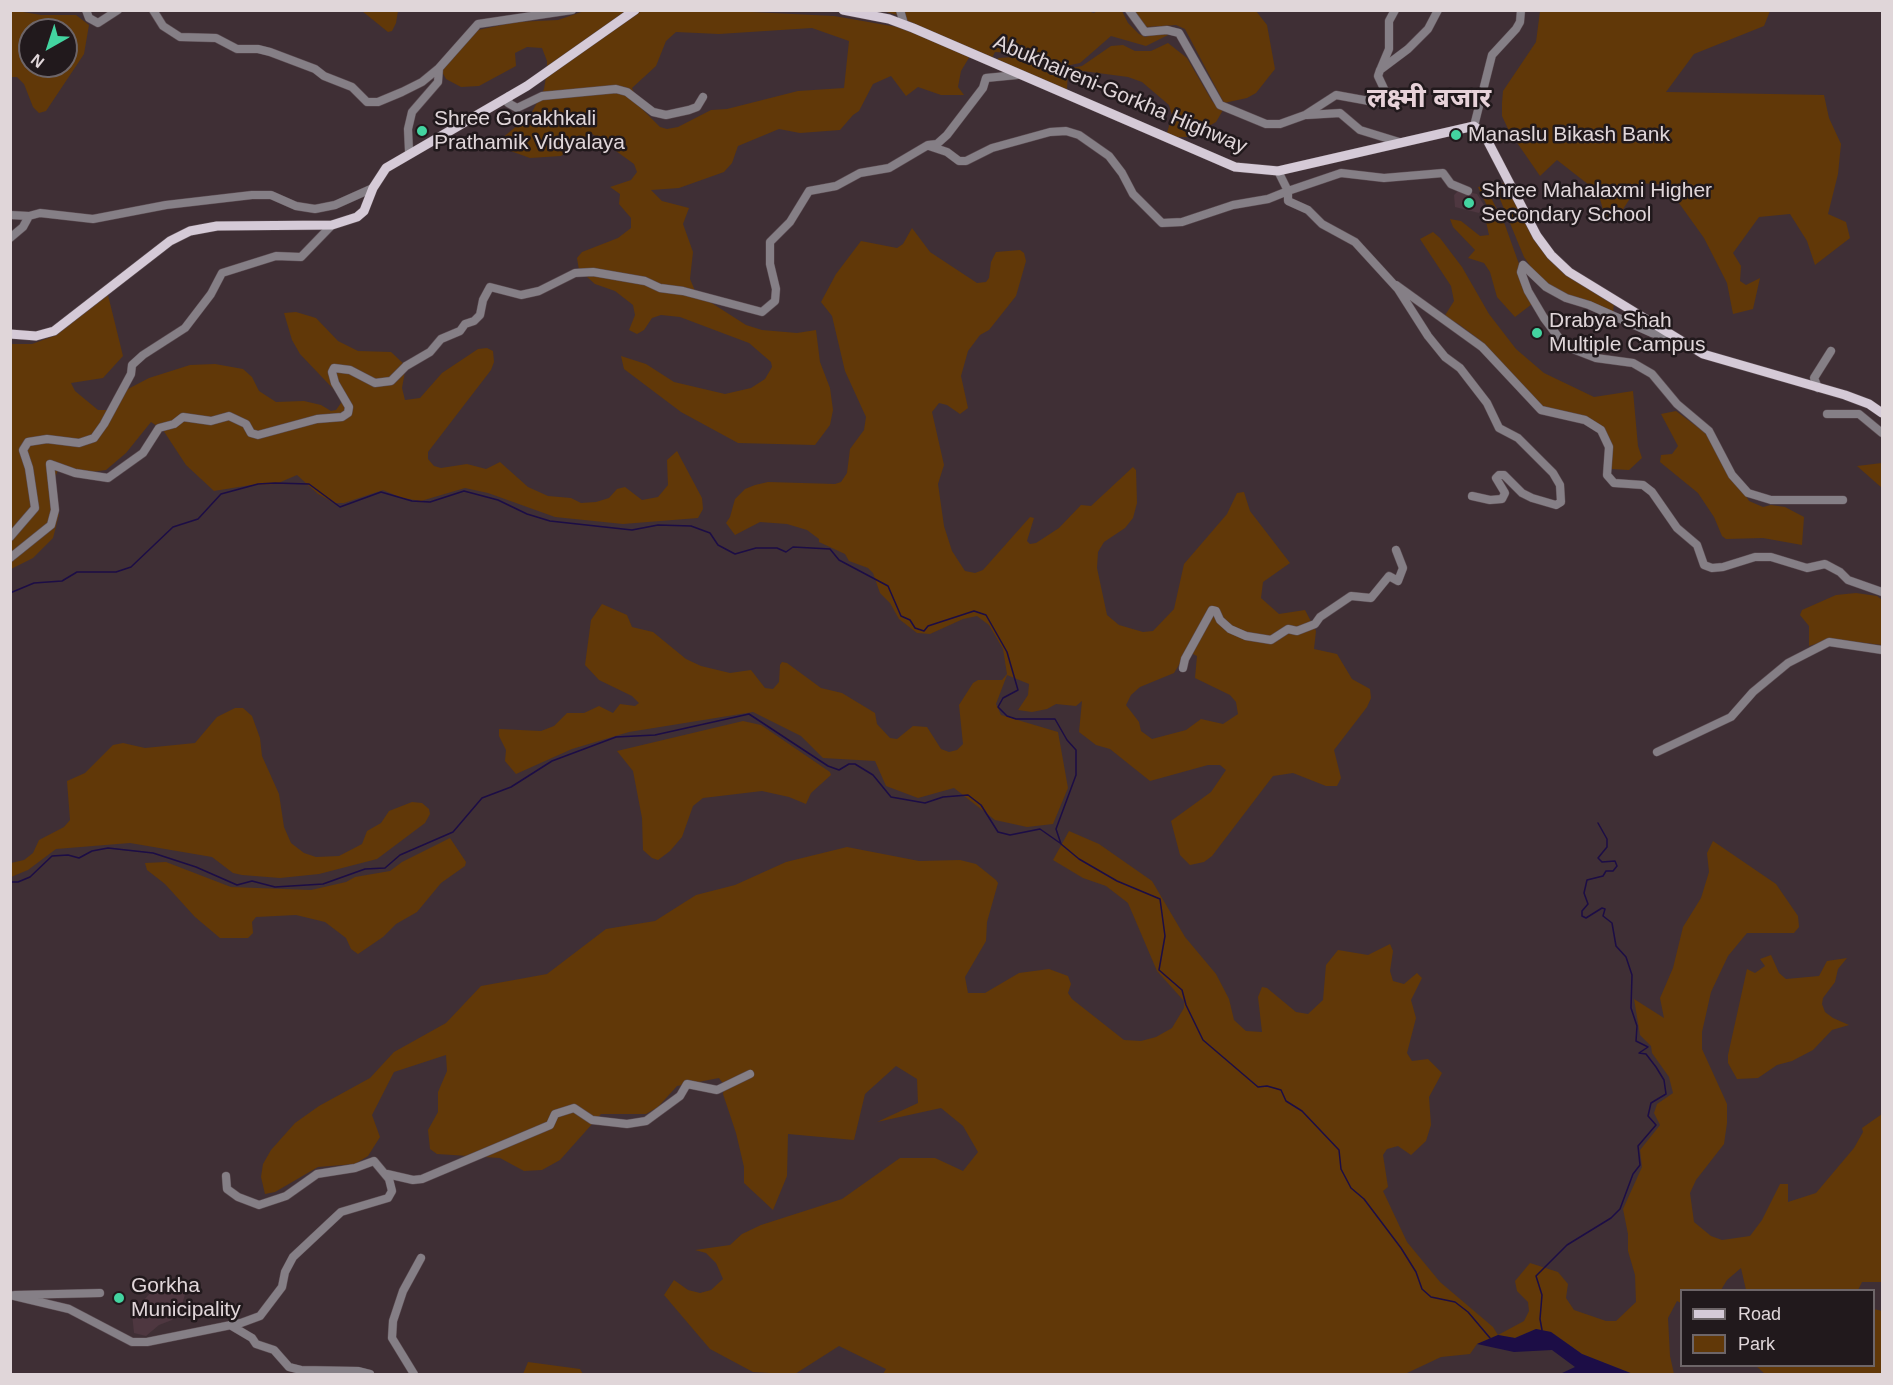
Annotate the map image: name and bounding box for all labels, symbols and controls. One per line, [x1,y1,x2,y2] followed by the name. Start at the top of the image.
[18,18,78,78] north arrow
[989,30,1251,160] street label: Abukhaireni-Gorkha Highway
[28,51,47,71] text: N
[1367,84,1491,116] district label: लक्ष्मी बजार
[434,106,625,156] place label: Shree Gorakhkali Prathamik Vidyalaya
[1468,122,1670,148] place label: Manaslu Bikash Bank
[415,124,429,138] marker: Shree Gorakhkali Prathamik Vidyalaya
[1449,128,1463,142] marker: Manaslu Bikash Bank
[1481,178,1712,228] place label: Shree Mahalaxmi Higher Secondary School
[1462,196,1476,210] marker: Shree Mahalaxmi Higher Secondary School
[1549,308,1705,358] place label: Drabya Shah Multiple Campus
[1530,326,1544,340] marker: Drabya Shah Multiple Campus
[131,1273,241,1323] place label: Gorkha Municipality
[1680,1289,1875,1367] legend
[112,1291,126,1305] marker: Gorkha Municipality
[1738,1304,1781,1324] text: Road
[1738,1334,1775,1354] text: Park

